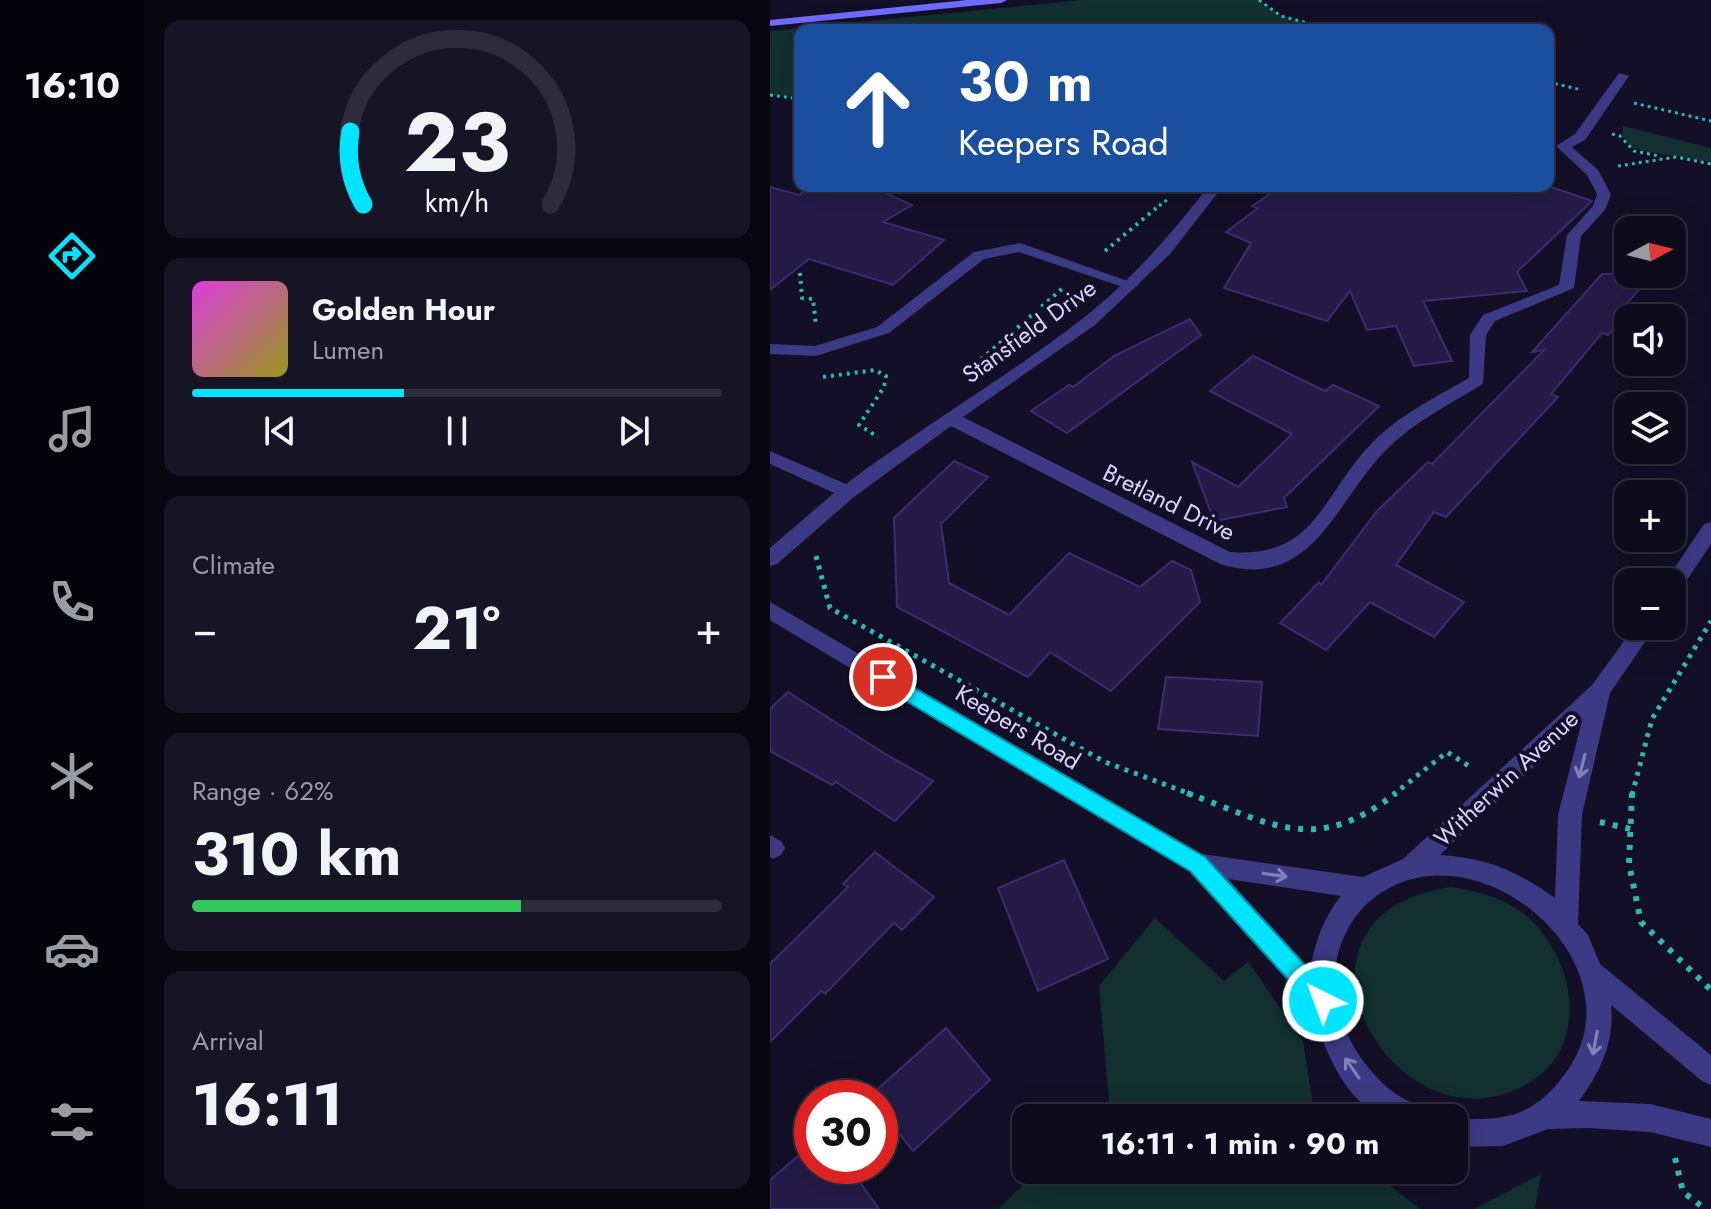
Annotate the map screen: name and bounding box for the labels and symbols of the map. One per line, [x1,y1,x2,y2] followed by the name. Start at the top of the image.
[1614,216,1686,288] north arrow
[955,270,1103,392] street label: Stansfield Drive
[1097,455,1241,549] street label: Bretland Drive
[849,643,917,711] pin
[949,676,1087,778] street label: Keepers Road
[1426,702,1586,854] street label: Witherwin Avenue
[1574,753,1589,779] one-way arrow
[1262,868,1287,883] one-way arrow
[1281,959,1365,1043] position arrow
[1587,1029,1602,1055] one-way arrow
[1344,1057,1361,1079] one-way arrow
[794,1080,898,1184] speed limit sign: 30

